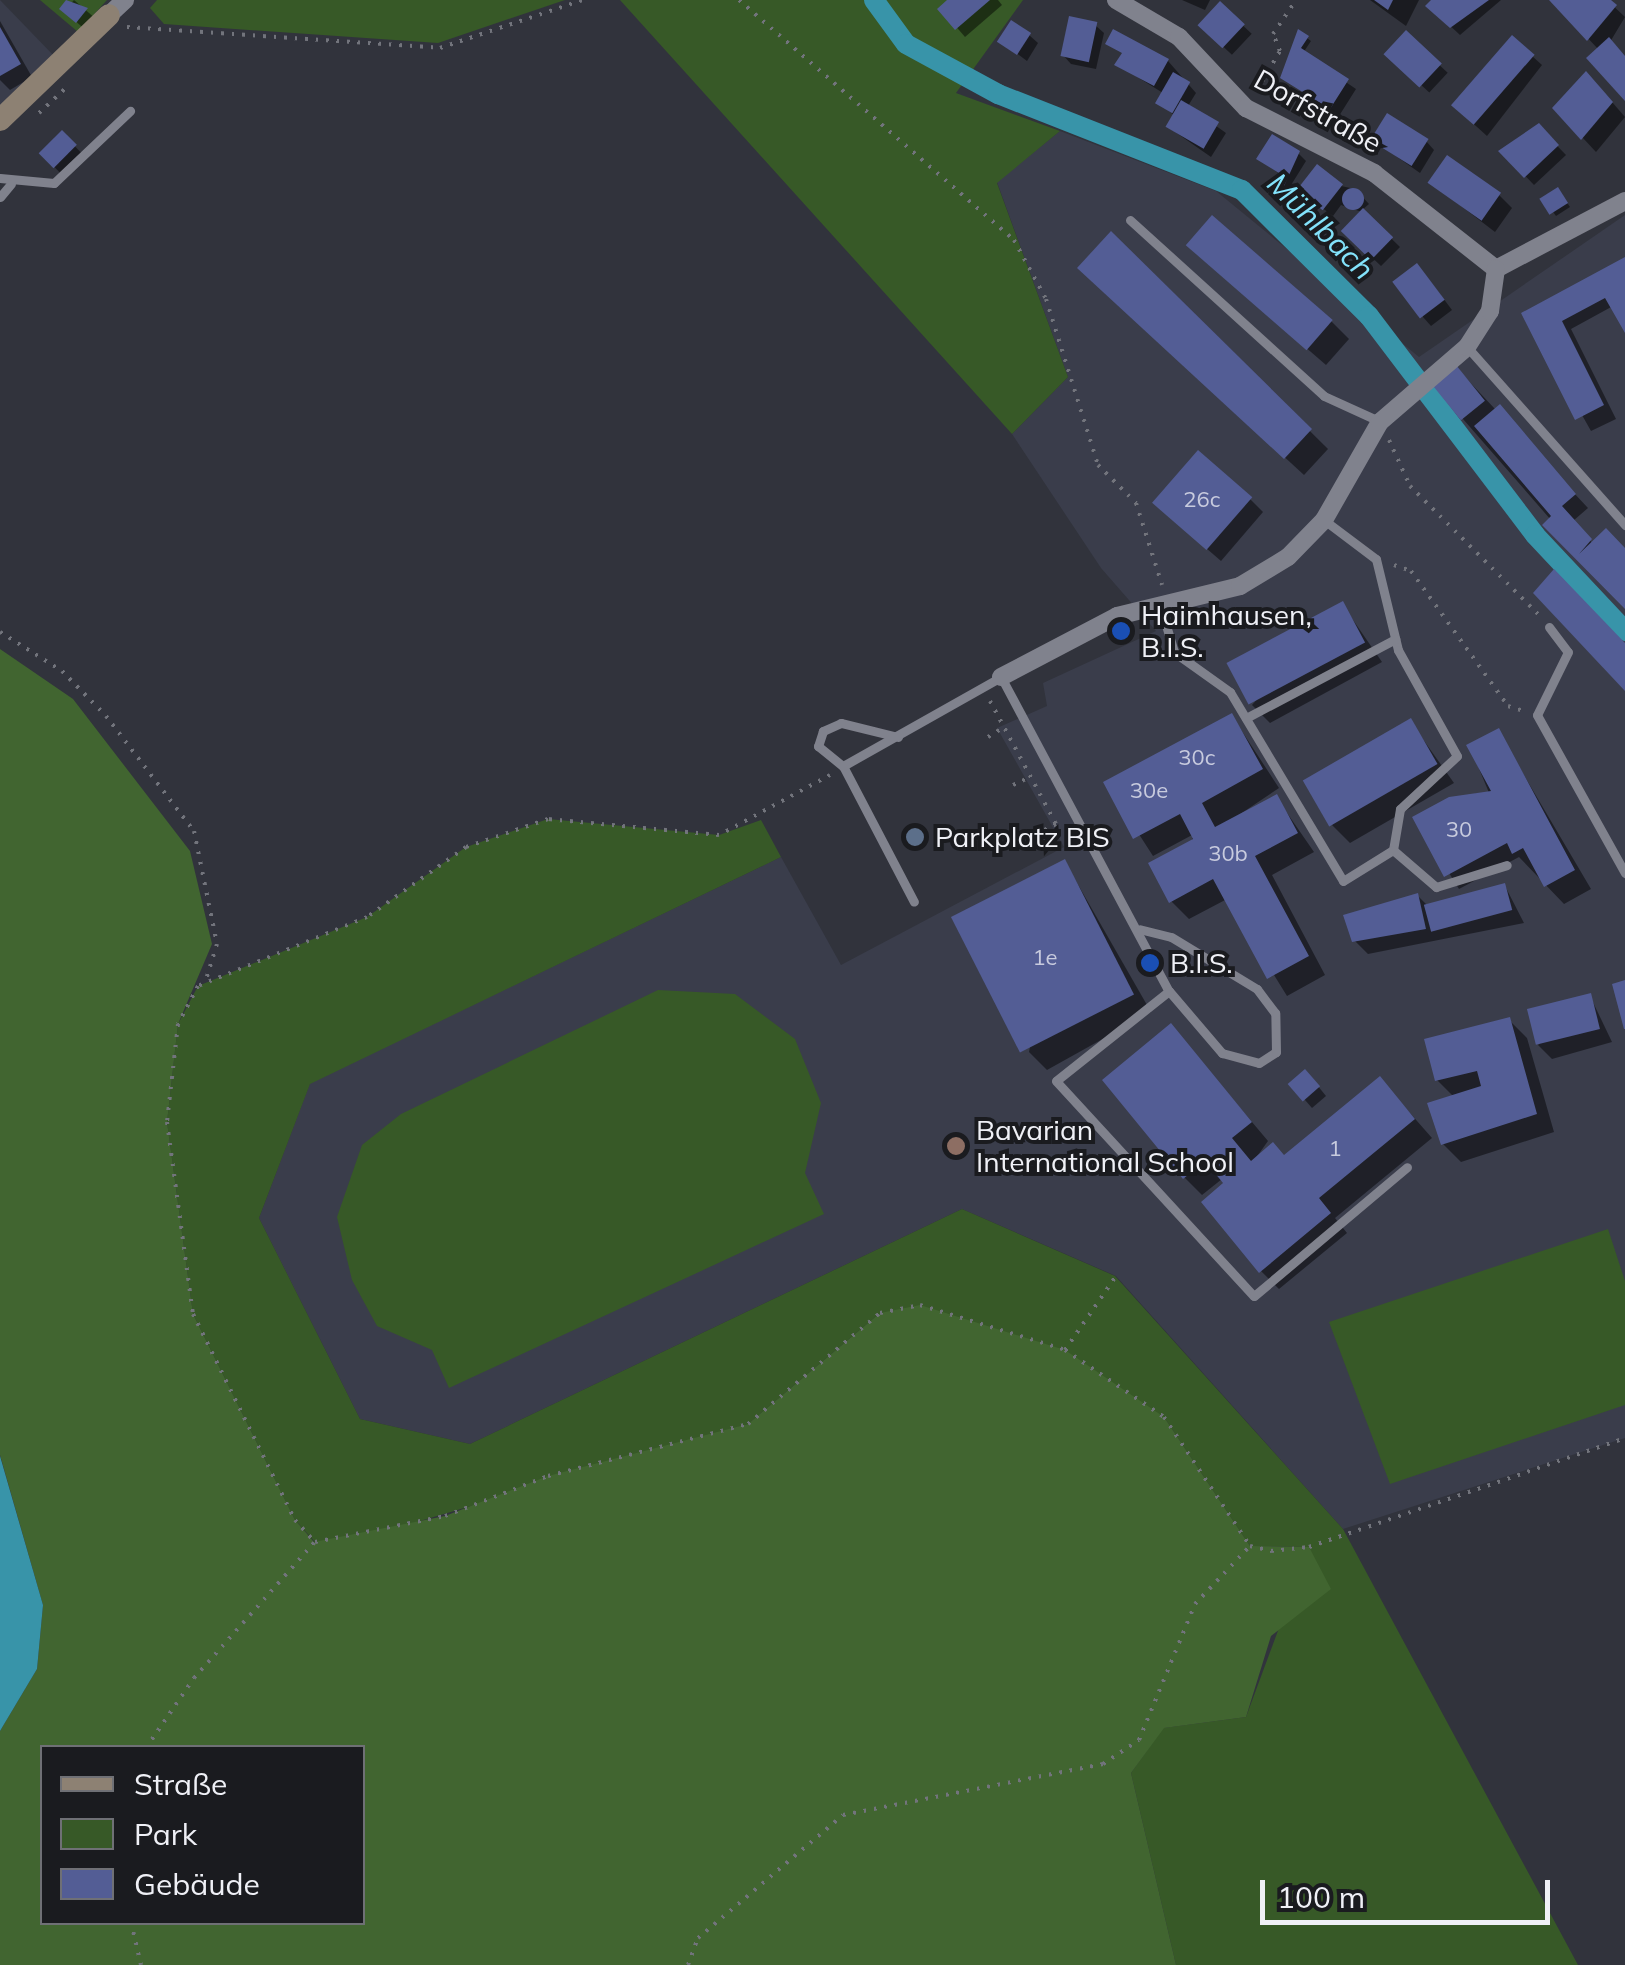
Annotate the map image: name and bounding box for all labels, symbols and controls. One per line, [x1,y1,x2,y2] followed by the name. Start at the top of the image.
[1248,62,1388,160] street label: Dorfstraße
[1260,165,1382,287] water label: Mühlbach
[1183,487,1221,513] house number: 26c
[1141,598,1312,664] place label: Haimhausen, B.I.S.
[1110,620,1132,642] marker: Haimhausen, B.I.S.
[1178,745,1216,771] house number: 30c
[1130,778,1168,804] house number: 30e
[1446,817,1472,843] house number: 30
[935,820,1110,854] place label: Parkplatz BIS
[904,826,926,848] marker: Parkplatz BIS
[1208,841,1248,867] house number: 30b
[1032,945,1058,971] house number: 1e
[1170,946,1233,980] place label: B.I.S.
[1139,952,1161,974] marker: B.I.S.
[976,1113,1234,1179] place label: Bavarian International School
[945,1135,967,1157] marker: Bavarian International School
[1328,1136,1342,1162] house number: 1
[40,1745,365,1925] legend
[134,1765,227,1803] text: Straße
[134,1815,197,1853] text: Park
[1265,1860,1555,1922] scale bar
[134,1865,260,1903] text: Gebäude
[1277,1878,1365,1916] text: 100 m

